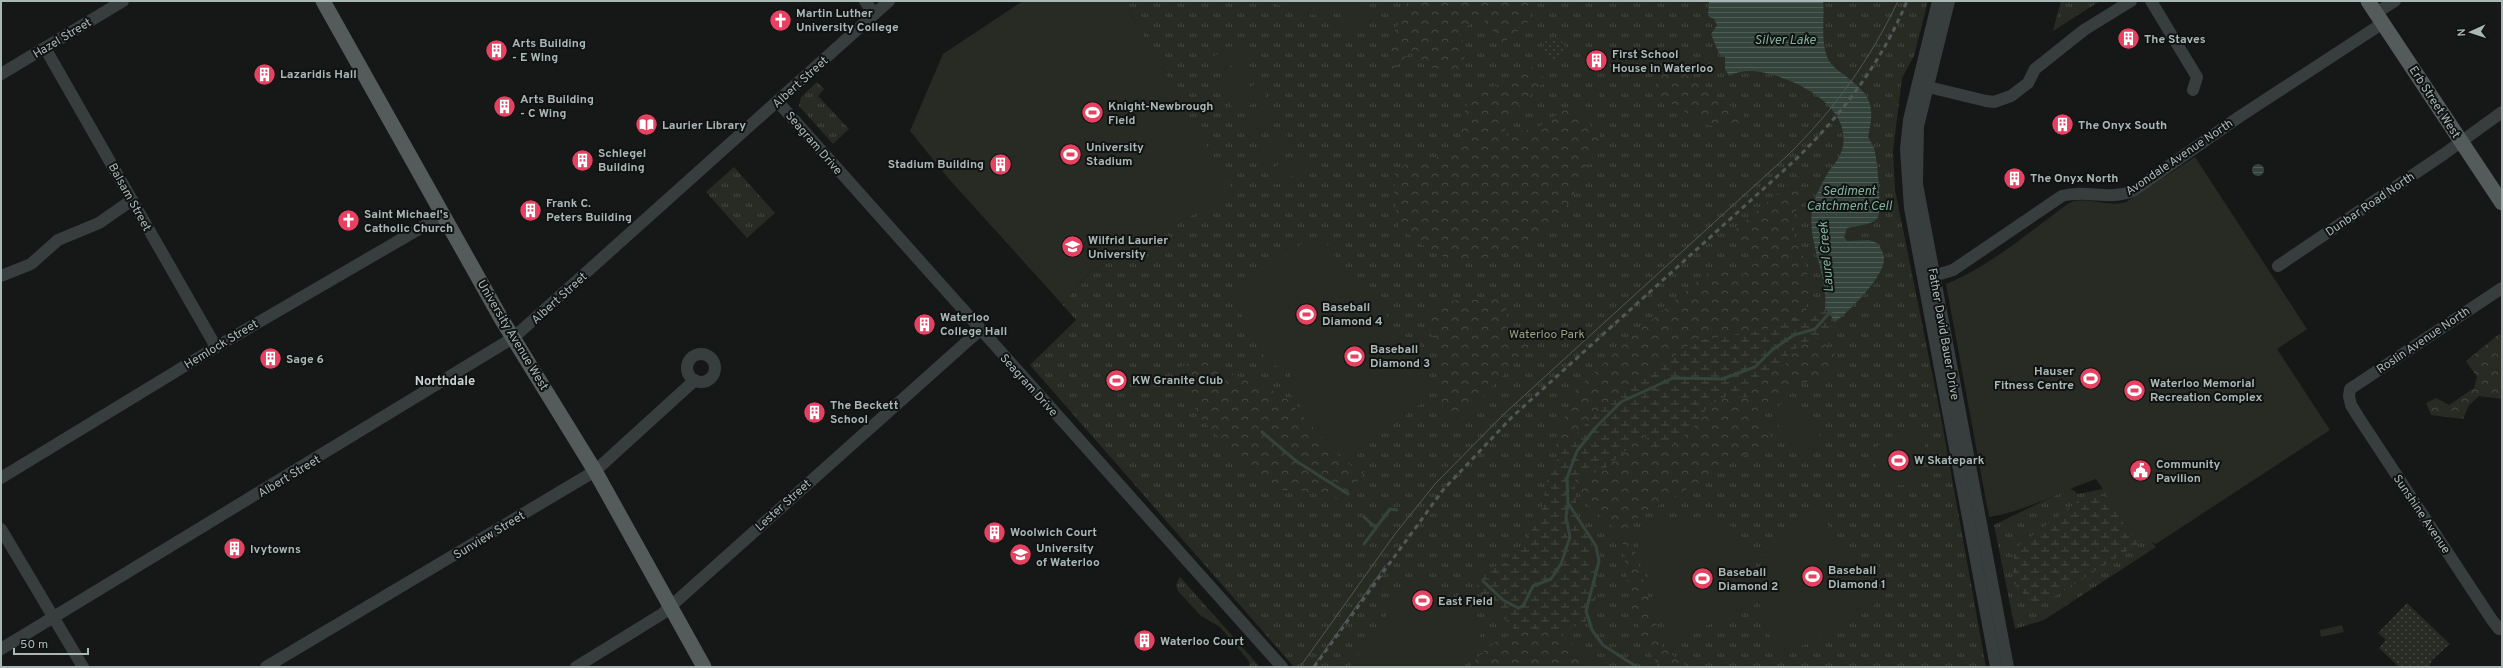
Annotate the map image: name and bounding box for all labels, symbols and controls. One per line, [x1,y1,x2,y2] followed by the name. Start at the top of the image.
[796,6,899,36] place label: Martin Luther University College
[768,7,794,33] church icon: Martin Luther University College
[2451,12,2491,52] north arrow
[30,15,95,63] street label: Hazel Street
[2115,26,2141,52] building icon: The Staves
[2455,28,2469,37] text: N
[2144,32,2206,48] place label: The Staves
[1754,33,1816,49] water label: Silver Lake
[512,36,586,66] place label: Arts Building - E Wing
[484,37,510,63] building icon: Arts Building - E Wing
[1612,47,1713,77] place label: First School House in Waterloo
[1583,48,1609,74] building icon: First School House in Waterloo
[769,53,832,112] street label: Albert Street
[252,61,278,87] building icon: Lazaridis Hall
[2405,63,2464,142] street label: Erb Street West
[280,67,357,83] place label: Lazaridis Hall
[520,92,594,122] place label: Arts Building - C Wing
[491,93,517,119] building icon: Arts Building - C Wing
[1108,99,1213,129] place label: Knight-Newbrough Field
[1079,100,1105,126] sports icon: Knight-Newbrough Field
[781,109,845,179] street label: Seagram Drive
[633,112,659,138] library icon: Laurier Library
[2049,112,2075,138] building icon: The Onyx South
[2123,116,2236,200] street label: Avondale Avenue North
[662,118,746,134] place label: Laurier Library
[2078,118,2167,134] place label: The Onyx South
[1086,140,1144,170] place label: University Stadium
[1057,141,1083,167] sports icon: University Stadium
[598,146,646,176] place label: Schlegel Building
[570,147,596,173] building icon: Schlegel Building
[987,151,1013,177] building icon: Stadium Building
[888,157,984,173] place label: Stadium Building
[104,161,154,234] street label: Balsam Street
[2001,165,2027,191] building icon: The Onyx North
[2323,169,2418,241] street label: Dunbar Road North
[2030,171,2118,187] place label: The Onyx North
[1806,184,1892,215] water label: Sediment Catchment Cell
[546,196,632,226] place label: Frank C. Peters Building
[518,197,544,223] building icon: Frank C. Peters Building
[364,207,453,237] place label: Saint Michael's Catholic Church
[336,208,362,234] church icon: Saint Michael's Catholic Church
[1816,220,1838,293] water label: Laurel Creek
[1088,233,1168,263] place label: Wilfrid Laurier University
[1060,234,1086,260] school or university icon: Wilfrid Laurier University
[1924,267,1963,401] street label: Father David Bauer Drive
[528,269,591,328] street label: Albert Street
[473,277,551,394] street label: University Avenue West
[1322,300,1383,330] place label: Baseball Diamond 4
[1294,301,1320,327] sports icon: Baseball Diamond 4
[2374,304,2473,378] street label: Roslin Avenue North
[940,310,1007,340] place label: Waterloo College Hall
[912,311,938,337] building icon: Waterloo College Hall
[182,317,261,373] street label: Hemlock Street
[1509,327,1585,343] park label: Waterloo Park
[1370,342,1430,372] place label: Baseball Diamond 3
[1342,343,1368,369] sports icon: Baseball Diamond 3
[258,346,284,372] building icon: Sage 6
[996,351,1061,420] street label: Seagram Drive
[286,352,324,368] place label: Sage 6
[1994,364,2074,394] place label: Hauser Fitness Centre
[2077,365,2103,391] sports icon: Hauser Fitness Centre
[1103,367,1129,393] sports icon: KW Granite Club
[1132,373,1223,389] place label: KW Granite Club
[415,374,475,390] district label: Northdale
[2150,376,2262,406] place label: Waterloo Memorial Recreation Complex
[2122,377,2148,403] sports icon: Waterloo Memorial Recreation Complex
[830,398,899,428] place label: The Beckett School
[802,399,828,425] building icon: The Beckett School
[1886,447,1912,473] sports icon: W Skatepark
[255,452,324,502] street label: Albert Street
[1914,453,1985,469] place label: W Skatepark
[2156,457,2221,487] place label: Community Pavilion
[2127,458,2153,484] public building icon: Community Pavilion
[2389,472,2454,557] street label: Sunshine Avenue
[752,476,815,535] street label: Lester Street
[451,508,528,564] street label: Sunview Street
[982,519,1008,545] building icon: Woolwich Court
[1010,525,1097,541] place label: Woolwich Court
[221,536,247,562] building icon: Ivytowns
[1036,541,1100,571] place label: University of Waterloo
[250,542,301,558] place label: Ivytowns
[1007,542,1033,568] school or university icon: University of Waterloo
[1828,563,1886,593] place label: Baseball Diamond 1
[1800,564,1826,590] sports icon: Baseball Diamond 1
[1718,565,1778,595] place label: Baseball Diamond 2
[1690,566,1716,592] sports icon: Baseball Diamond 2
[1410,588,1436,614] sports icon: East Field
[1438,594,1493,610] place label: East Field
[1131,628,1157,654] building icon: Waterloo Court
[14,630,88,656] scale bar
[1160,634,1244,650] place label: Waterloo Court
[20,637,48,653] text: 50 m

